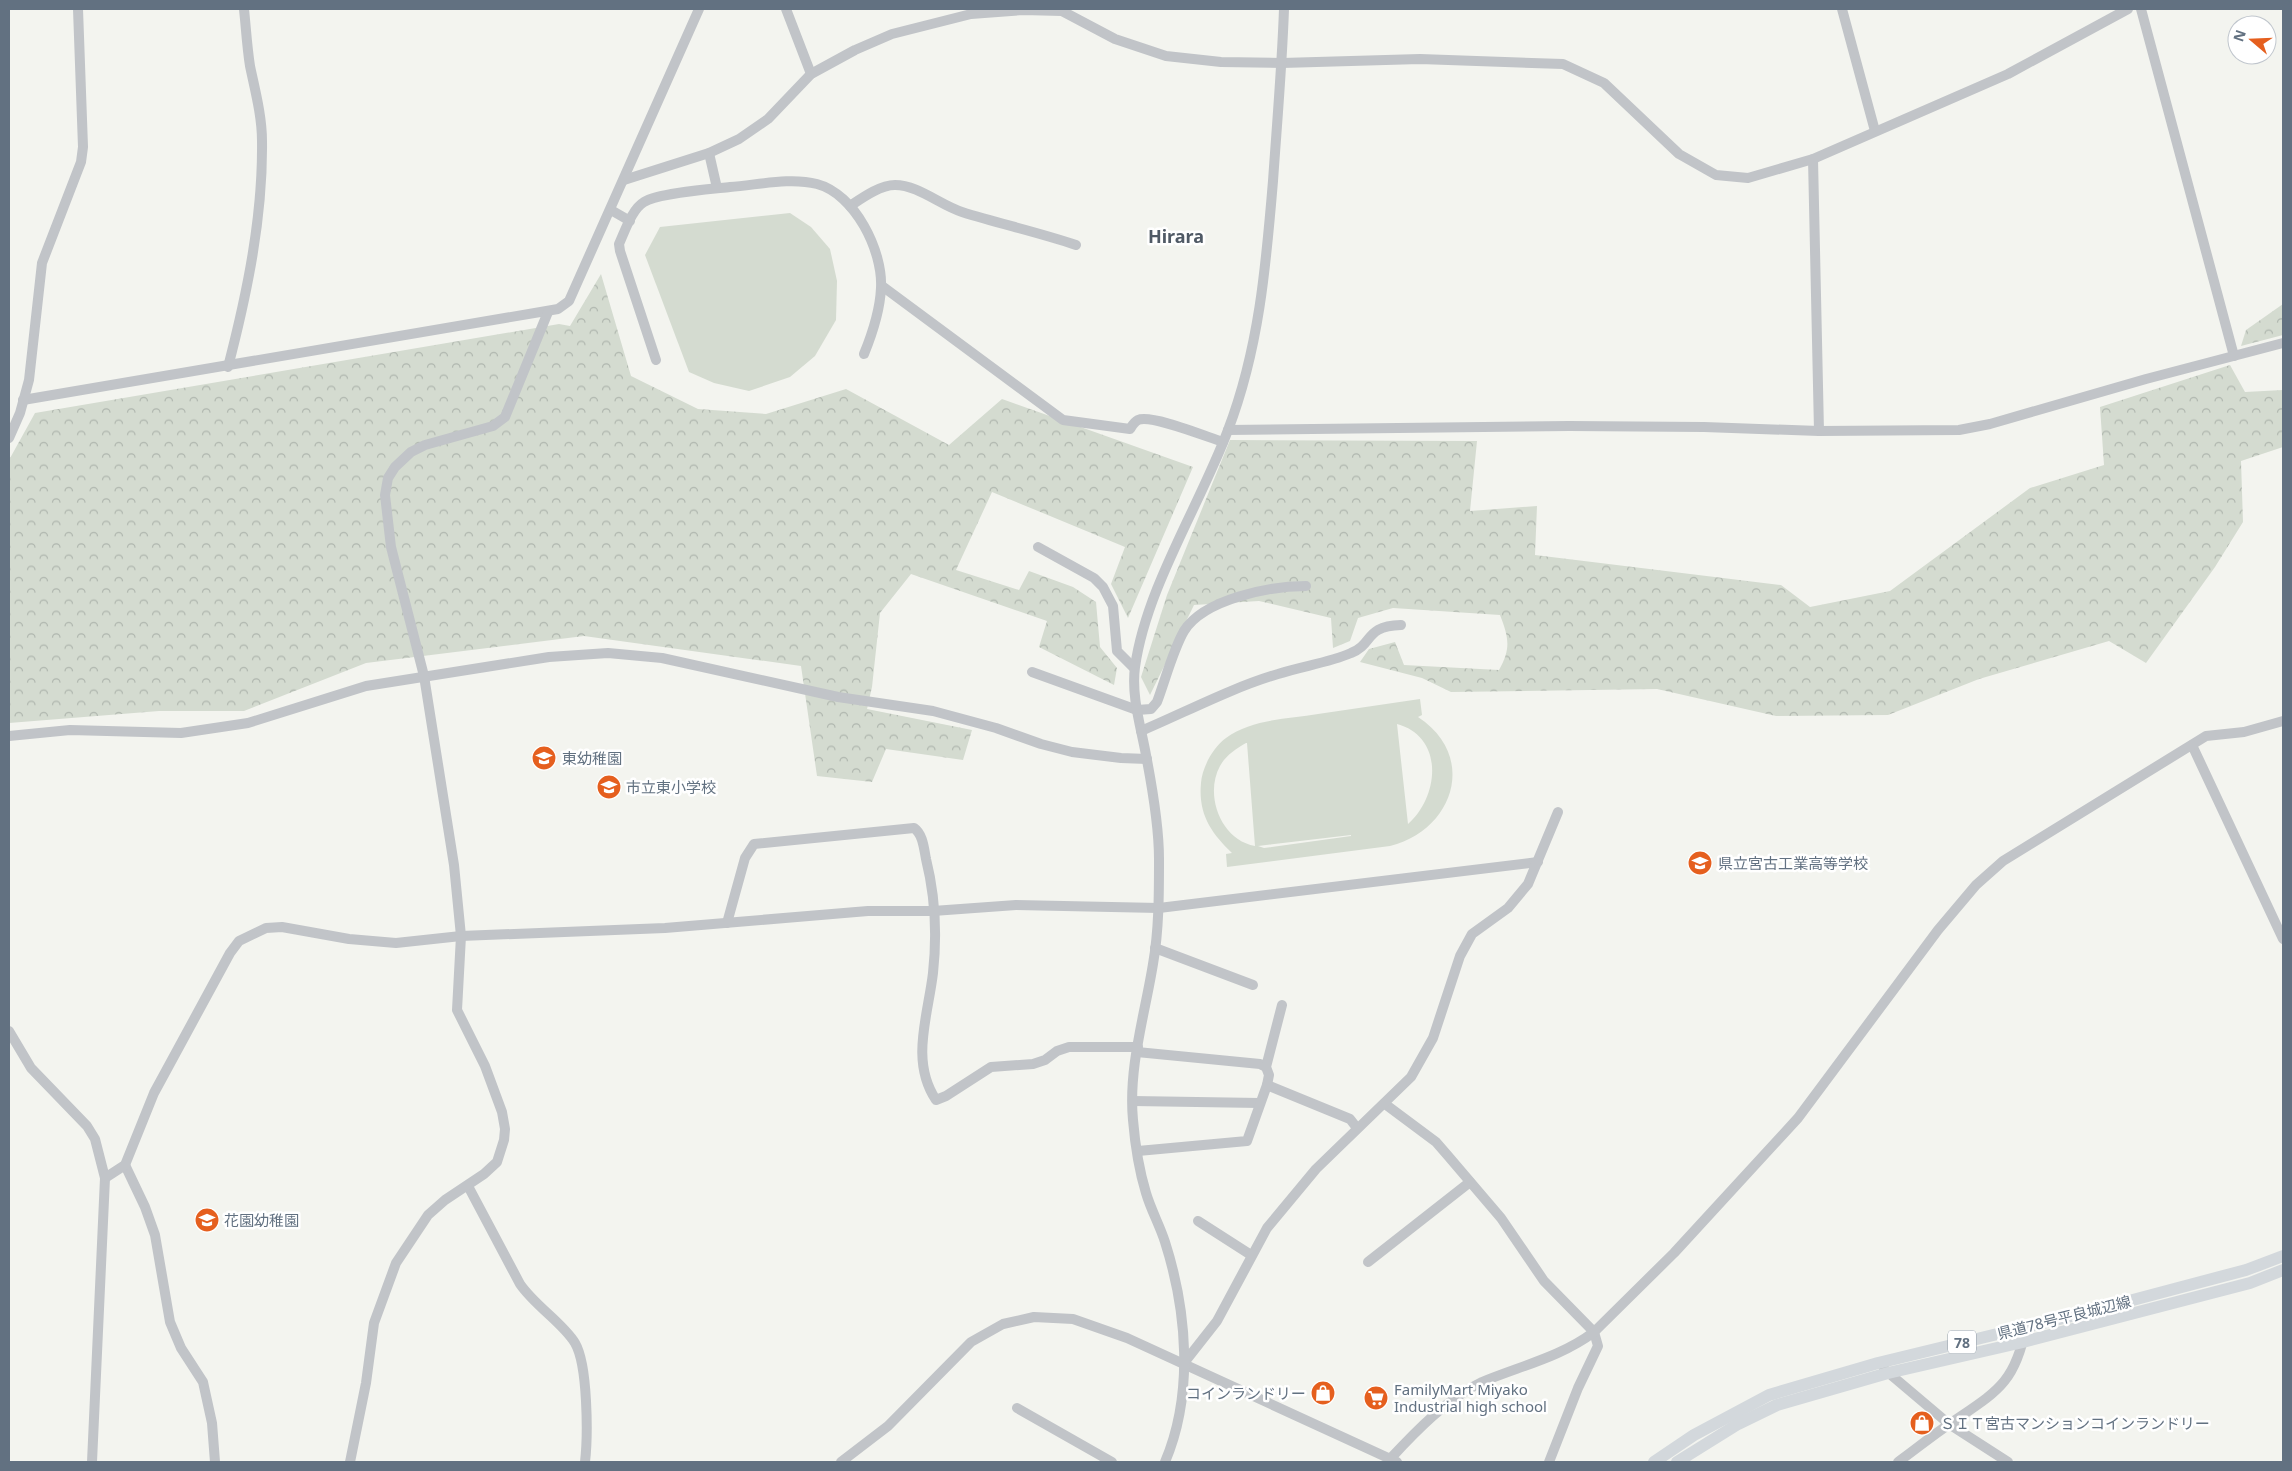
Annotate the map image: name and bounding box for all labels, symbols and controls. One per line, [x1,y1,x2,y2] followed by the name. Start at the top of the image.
[2227,15,2277,65] north arrow
[2228,27,2250,44] text: N
[1148,224,1204,248] district label: Hirara
[531,745,557,771] school or university icon: 東幼稚園
[562,748,622,768] place label: 東幼稚園
[596,774,622,800] school or university icon: 市立東小学校
[626,777,716,797] place label: 市立東小学校
[1687,850,1713,876] school or university icon: 県立宮古工業高等学校
[1718,853,1868,873] place label: 県立宮古工業高等学校
[194,1207,220,1233] school or university icon: 花園幼稚園
[224,1210,299,1230] place label: 花園幼稚園
[1995,1291,2133,1343] street label: 県道78号平良城辺線
[1948,1330,1976,1354] road number: 78
[1394,1379,1547,1416] place label: FamilyMart Miyako Industrial high school
[1310,1380,1336,1406] shop icon: コインランドリー
[1186,1383,1306,1403] place label: コインランドリー
[1363,1385,1389,1411] supermarket icon: FamilyMart Miyako Industrial high school
[1909,1410,1935,1436] shop icon: ＳＩＴ宮古マンションコインランドリー
[1940,1413,2210,1433] place label: ＳＩＴ宮古マンションコインランドリー

